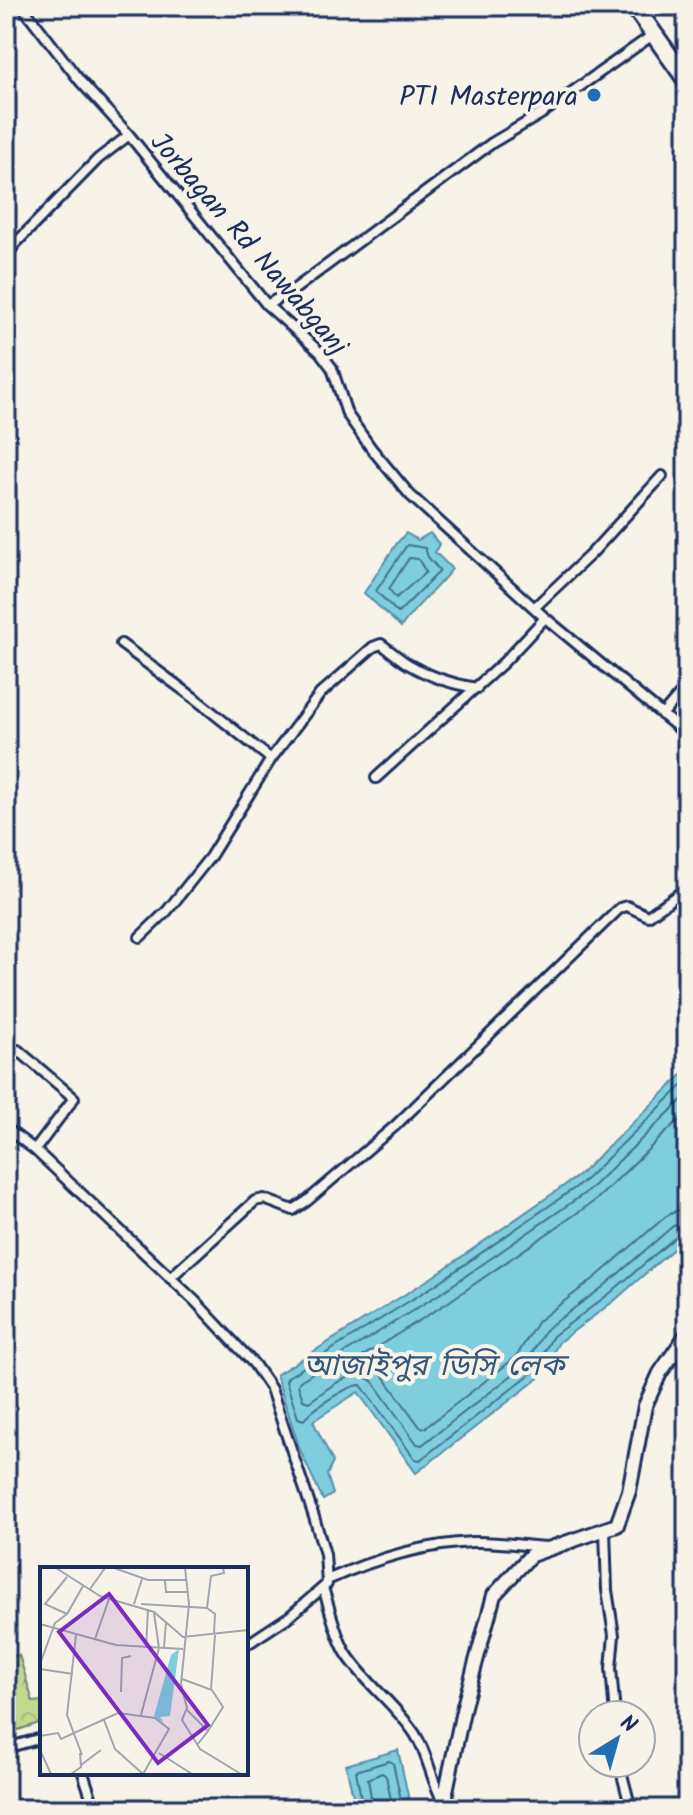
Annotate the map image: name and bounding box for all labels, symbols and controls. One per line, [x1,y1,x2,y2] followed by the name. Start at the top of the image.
[399,75,578,120] place label: PTI Masterpara
[585,86,603,104] marker: PTI Masterpara
[138,123,359,367] street label: Jorbagan Rd Nawabganj
[303,1343,570,1391] water label: আজাইপুর ডিসি লেক
[40,1567,248,1775] inset map
[577,1699,657,1779] north arrow
[611,1707,644,1743] text: N

